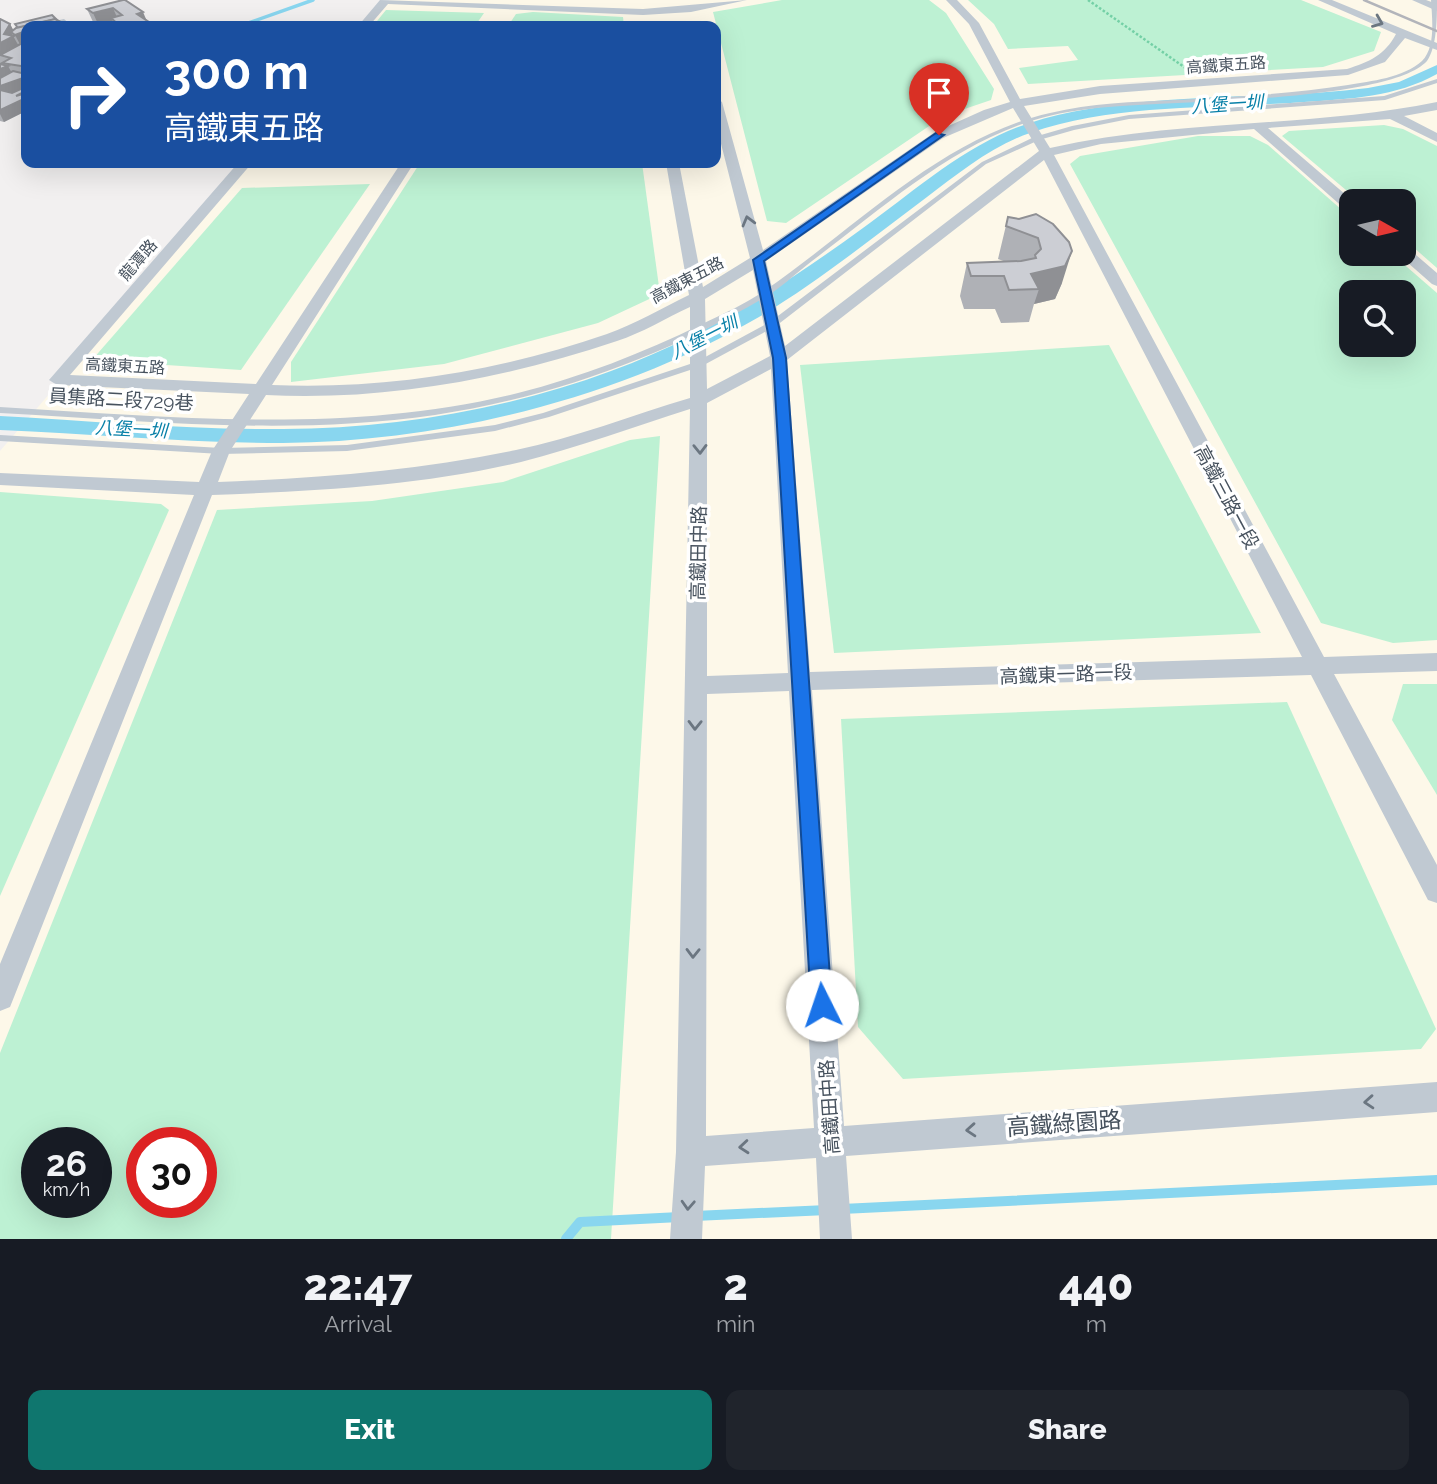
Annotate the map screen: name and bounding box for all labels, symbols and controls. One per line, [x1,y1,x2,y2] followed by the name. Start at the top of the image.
[1371,14,1383,28] one-way arrow
[164,43,309,100] text: 300 m
[49,49,140,140] icon: right
[1185,53,1267,77] street label: 高鐵東五路
[909,63,969,135] pin
[920,74,958,112] icon: arrive
[1190,91,1267,117] water label: 八堡一圳
[164,109,324,146] text: 高鐵東五路
[1339,189,1416,266] north arrow
[1339,189,1416,357] map controls
[742,215,756,227] one-way arrow
[115,236,161,284] street label: 龍潭路
[647,253,727,307] street label: 高鐵東五路
[1339,280,1416,357] button: search
[667,310,744,363] water label: 八堡一圳
[85,354,165,378] street label: 高鐵東五路
[48,384,194,414] street label: 員集路二段729巷
[94,417,170,442] water label: 八堡一圳
[1191,442,1263,552] street label: 高鐵三路一段
[692,444,707,455] one-way arrow
[686,505,710,601] street label: 高鐵田中路
[999,661,1133,687] street label: 高鐵東一路一段
[688,720,703,731] one-way arrow
[685,948,701,959] one-way arrow
[785,968,859,1042] position arrow
[815,1059,843,1155] street label: 高鐵田中路
[1363,1094,1374,1109] one-way arrow
[1006,1106,1122,1140] street label: 高鐵綠園路
[965,1122,976,1137] one-way arrow
[126,1127,217,1218] speed limit sign: 30
[738,1140,750,1155] one-way arrow
[46,1143,87,1184] text: 26
[43,1179,90,1200] text: km/h
[681,1200,696,1211] one-way arrow
[304,1261,412,1310] text: 22:47
[723,1261,748,1310] text: 2
[1059,1261,1133,1310] text: 440
[324,1310,392,1337] text: Arrival
[716,1310,755,1337] text: min
[1086,1310,1107,1337] text: m
[28,1390,712,1470] button: Exit
[726,1390,1409,1470] button: Share

